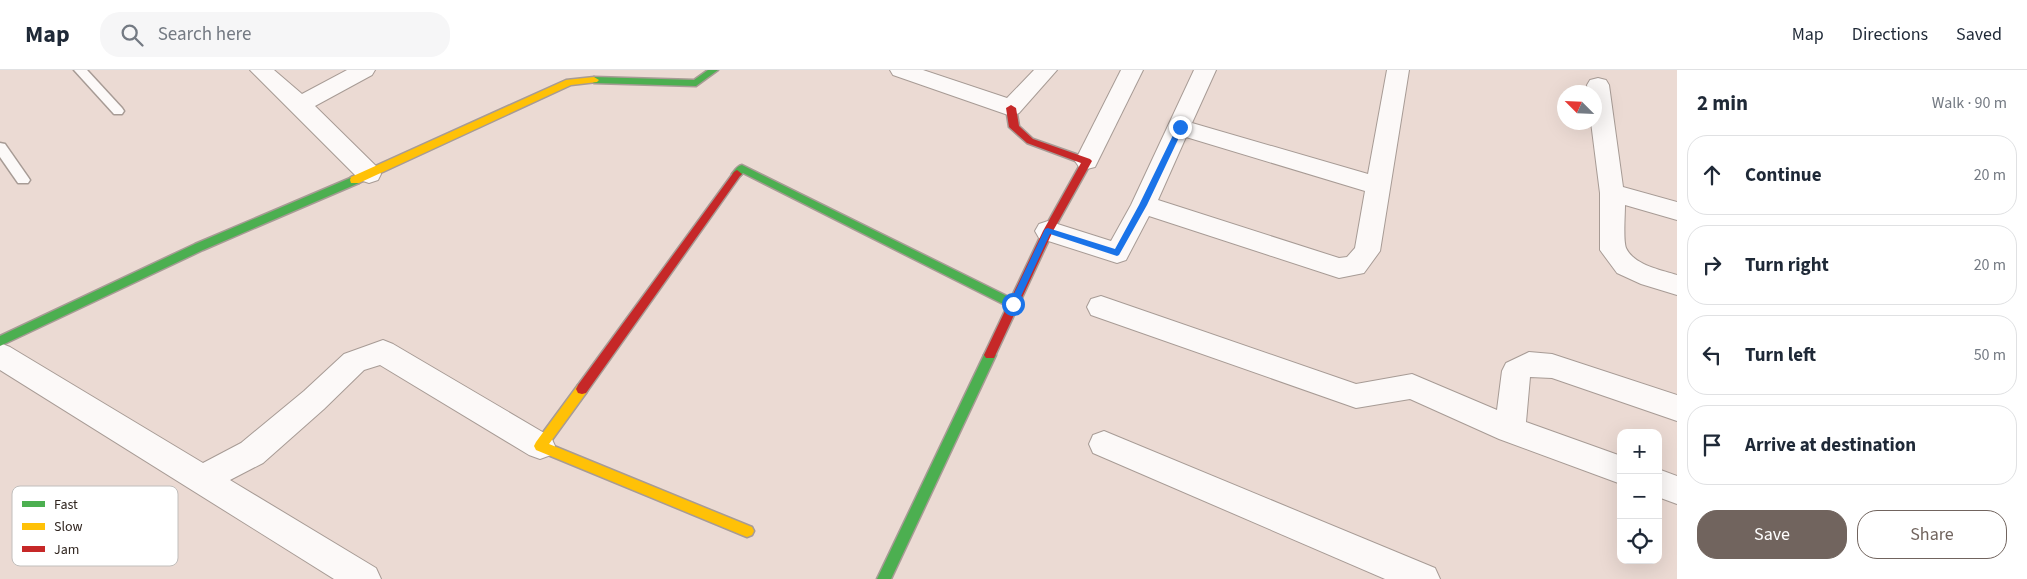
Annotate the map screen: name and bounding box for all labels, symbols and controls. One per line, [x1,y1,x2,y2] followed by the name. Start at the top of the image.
[100,12,450,57] search box
[25,17,70,52] text: Map
[118,21,146,49] icon: search
[158,21,251,48] text: Search here
[1792,22,1824,47] text: Map
[1852,22,1928,47] text: Directions
[1956,22,2002,47] text: Saved
[1557,85,1602,130] north arrow
[1697,88,1748,118] text: 2 min
[1932,92,2007,114] text: Walk · 90 m
[1169,116,1192,139] route end
[1698,161,1726,189] icon: ahead
[1745,162,1822,189] text: Continue
[1974,164,2006,186] text: 20 m
[1698,251,1726,279] icon: right
[1745,252,1829,279] text: Turn right
[1974,254,2006,276] text: 20 m
[1002,293,1025,316] route start
[1698,341,1726,369] icon: left
[1745,342,1816,369] text: Turn left
[1974,344,2006,366] text: 50 m
[1617,429,1662,564] map controls
[1617,429,1662,474] button: +
[1698,431,1726,459] icon: arrive
[1745,432,1916,459] text: Arrive at destination
[1617,474,1662,519] button: −
[12,486,178,566] legend
[54,495,78,515] text: Fast
[1697,510,1847,559] button: Save
[1857,510,2007,559] button: Share
[54,517,83,537] text: Slow
[1617,519,1662,564] button: locate
[54,540,79,560] text: Jam

